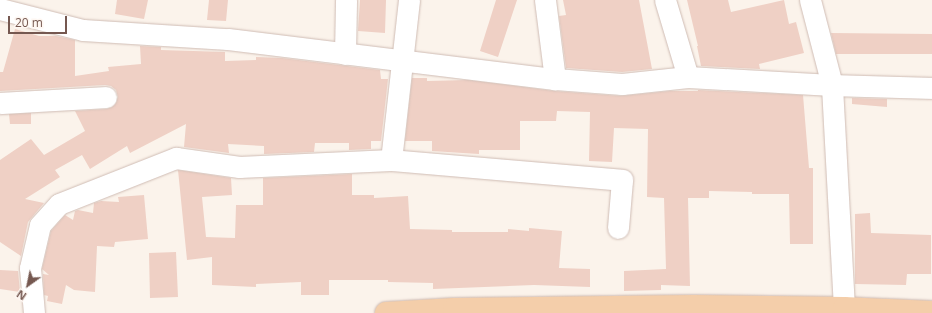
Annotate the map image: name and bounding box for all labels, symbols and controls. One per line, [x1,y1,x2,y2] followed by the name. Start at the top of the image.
[10,8,69,34] scale bar
[15,14,43,31] text: 20 m
[8,265,48,305] north arrow
[13,287,29,304] text: N

